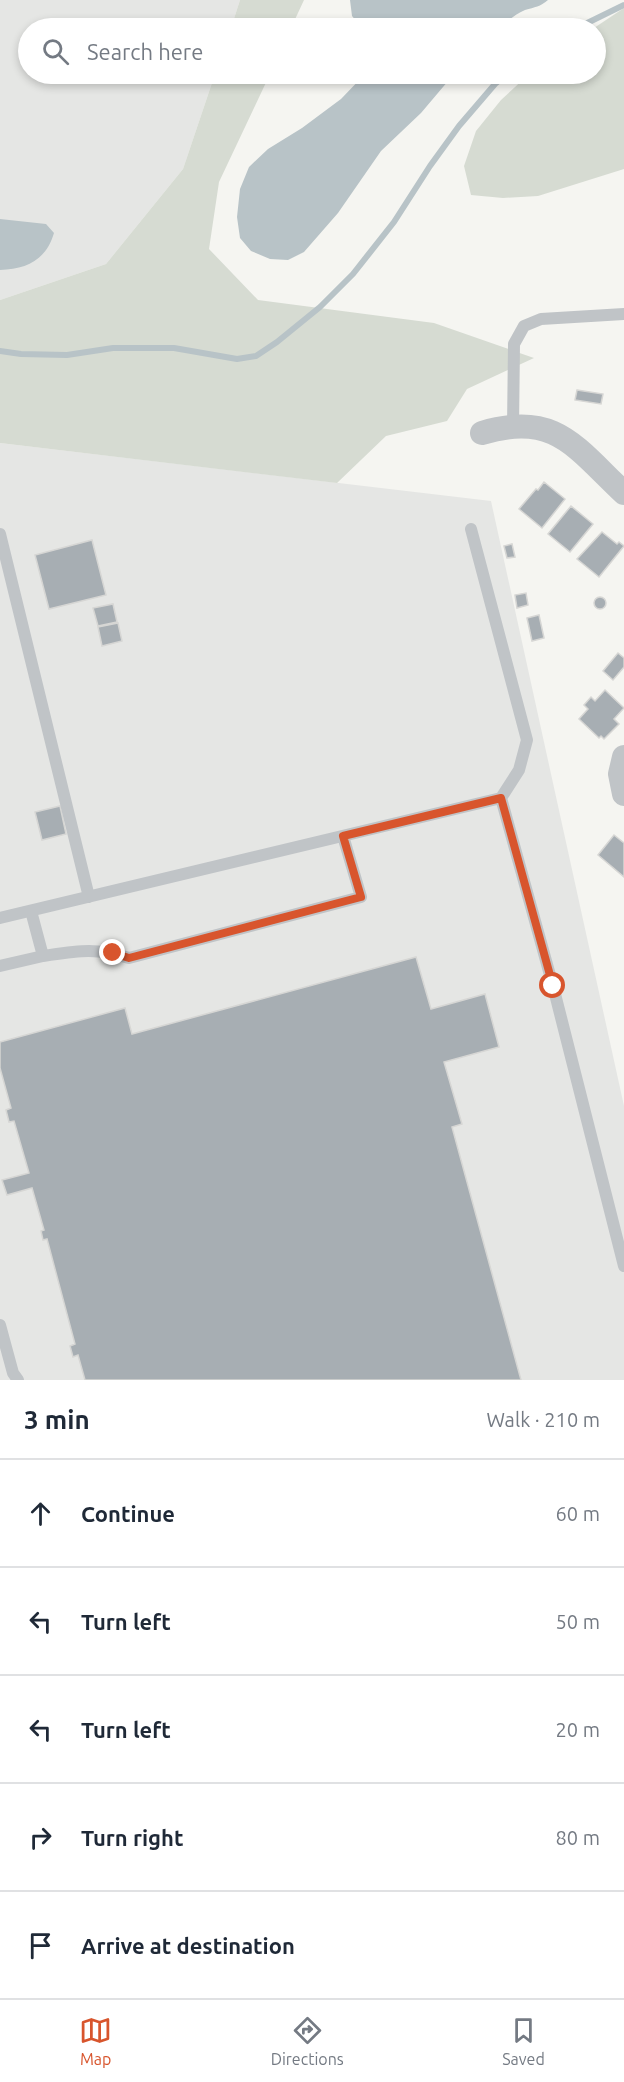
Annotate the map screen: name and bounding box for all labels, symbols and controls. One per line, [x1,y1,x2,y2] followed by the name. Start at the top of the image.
[18,18,606,84] search box
[39,35,72,68] icon: search
[87,39,203,64] text: Search here
[99,939,125,965] route end
[539,972,565,998] route start
[24,1405,90,1434] text: 3 min
[487,1408,600,1431] text: Walk · 210 m
[24,1497,57,1530] icon: ahead
[81,1501,175,1526] text: Continue
[556,1502,600,1525] text: 60 m
[24,1605,57,1638] icon: left
[81,1609,171,1634] text: Turn left
[556,1610,600,1633] text: 50 m
[24,1713,57,1746] icon: left
[81,1717,171,1742] text: Turn left
[556,1718,600,1741] text: 20 m
[24,1821,57,1854] icon: right
[81,1825,183,1850] text: Turn right
[556,1826,600,1849] text: 80 m
[24,1929,57,1962] icon: arrive
[81,1933,295,1958] text: Arrive at destination
[79,2014,112,2068] tab: Map
[271,2014,344,2068] tab: Directions
[502,2014,545,2068] tab: Saved

